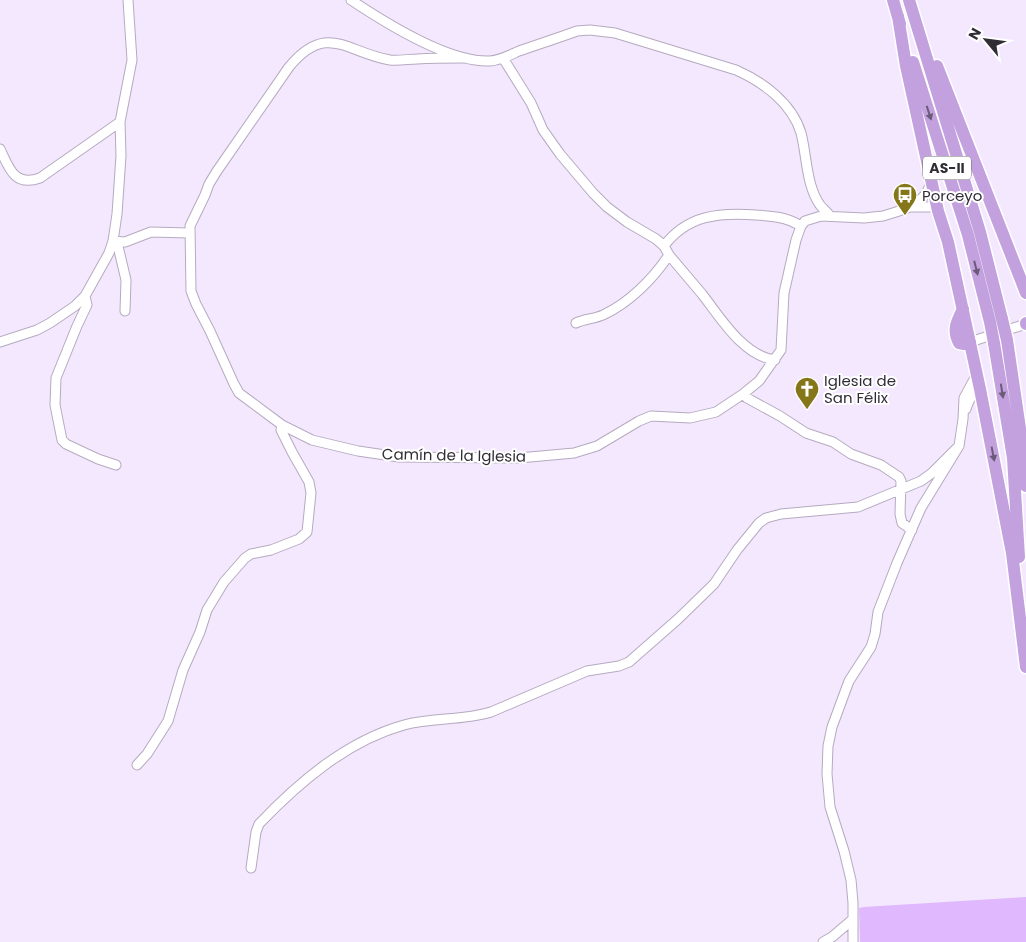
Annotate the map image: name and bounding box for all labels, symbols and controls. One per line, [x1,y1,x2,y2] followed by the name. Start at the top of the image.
[961,15,1011,65] north arrow
[963,24,986,43] text: N
[926,105,934,120] one-way arrow
[923,156,971,180] road number: AS-II
[892,182,918,216] bus stop icon: Porceyo
[922,185,982,206] place label: Porceyo
[972,261,980,276] one-way arrow
[824,370,896,408] place label: Iglesia de San Félix
[794,376,820,410] church icon: Iglesia de San Félix
[999,384,1007,400] one-way arrow
[382,443,526,467] street label: Camín de la Iglesia
[989,446,997,462] one-way arrow

